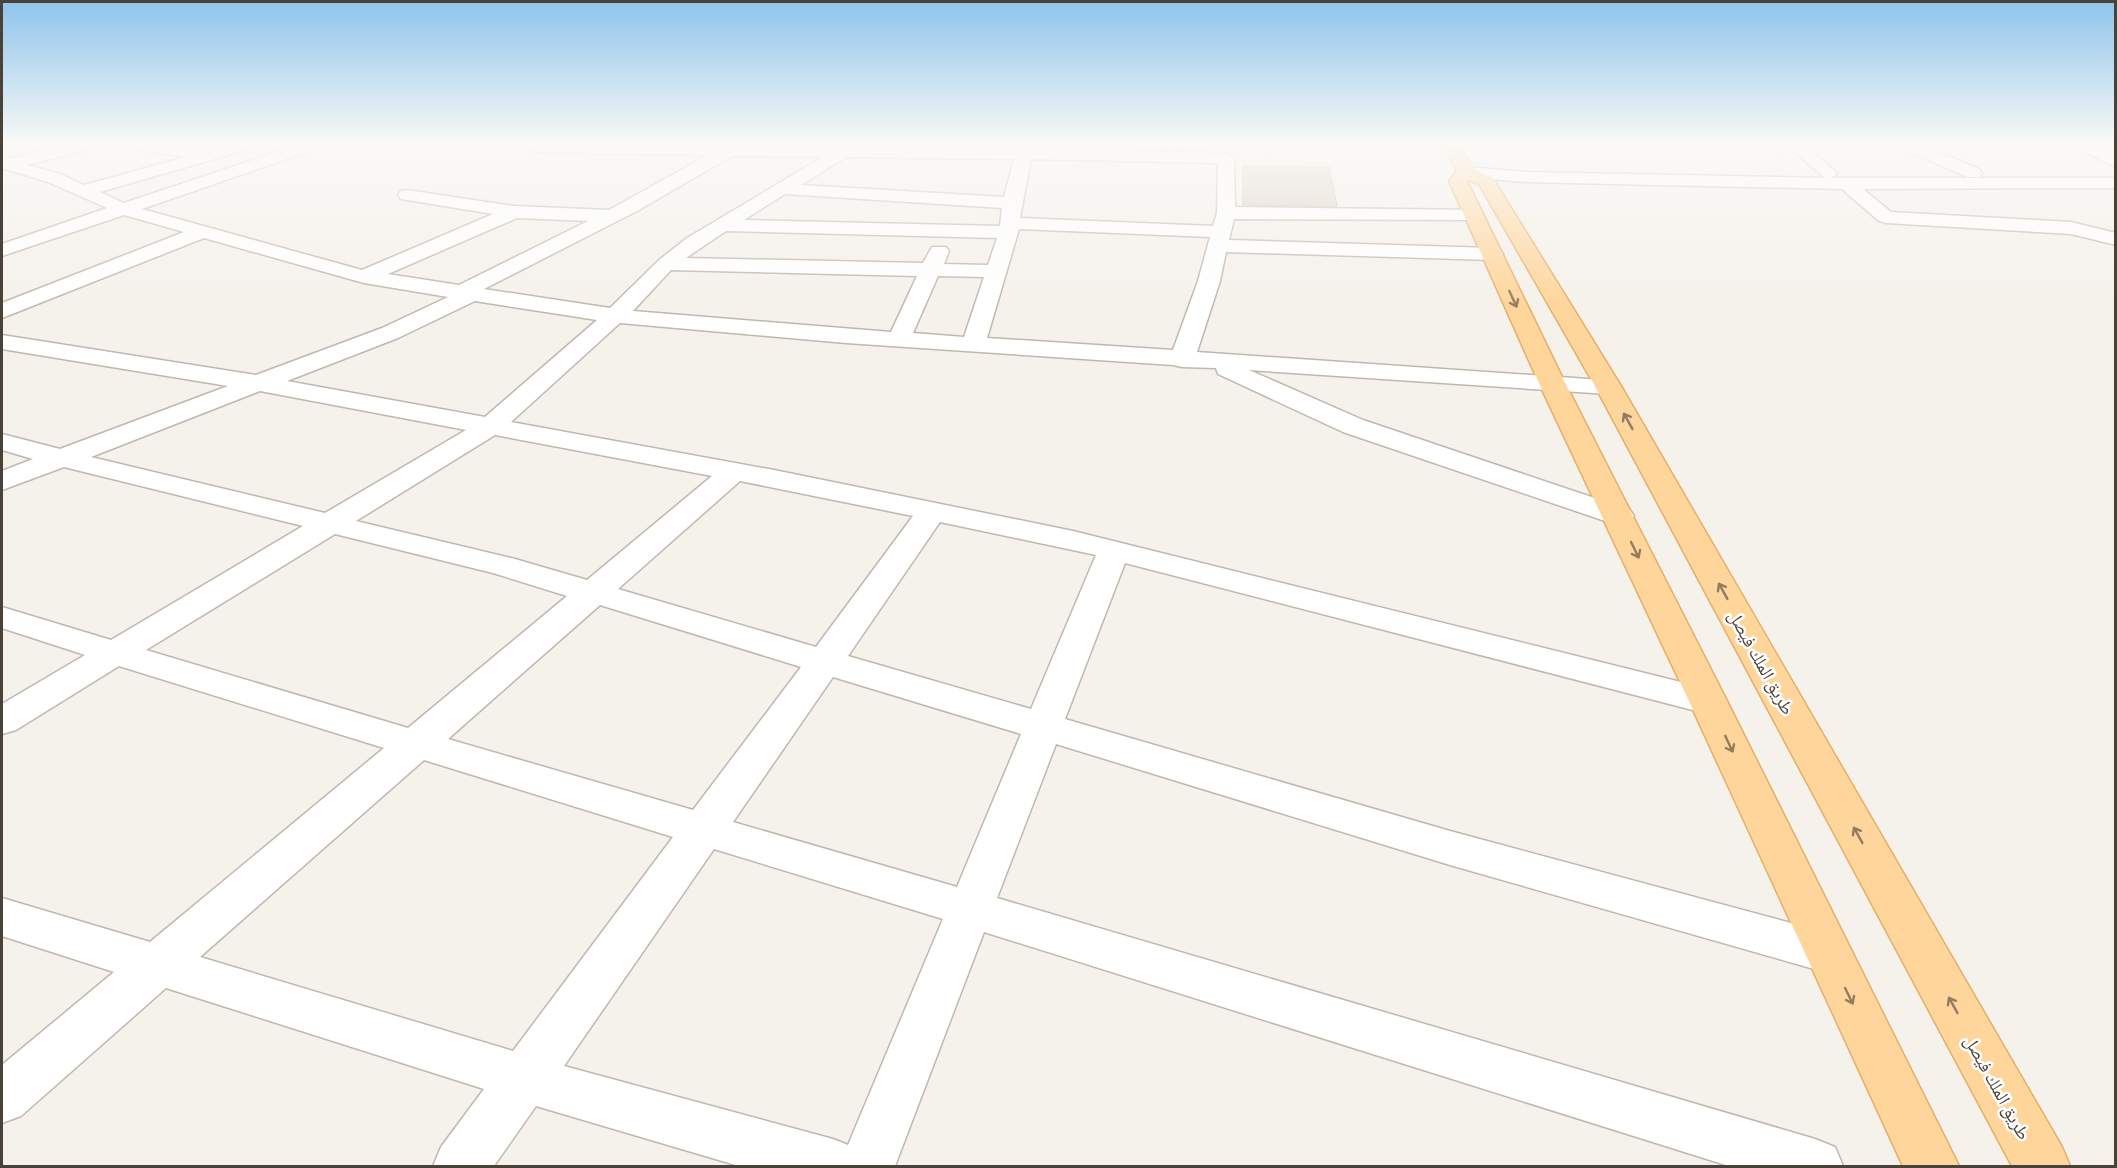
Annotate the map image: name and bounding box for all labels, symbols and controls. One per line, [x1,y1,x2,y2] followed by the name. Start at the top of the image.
[1508,289,1520,307] one-way arrow
[1622,412,1633,430] one-way arrow
[1630,540,1642,558] one-way arrow
[1716,583,1728,600] one-way arrow
[1723,606,1800,719] street label: طريق الملك فيصل
[1723,735,1735,753] one-way arrow
[1852,827,1864,844] one-way arrow
[1844,987,1855,1005] one-way arrow
[1947,997,1959,1014] one-way arrow
[1959,1031,2036,1144] street label: طريق الملك فيصل

